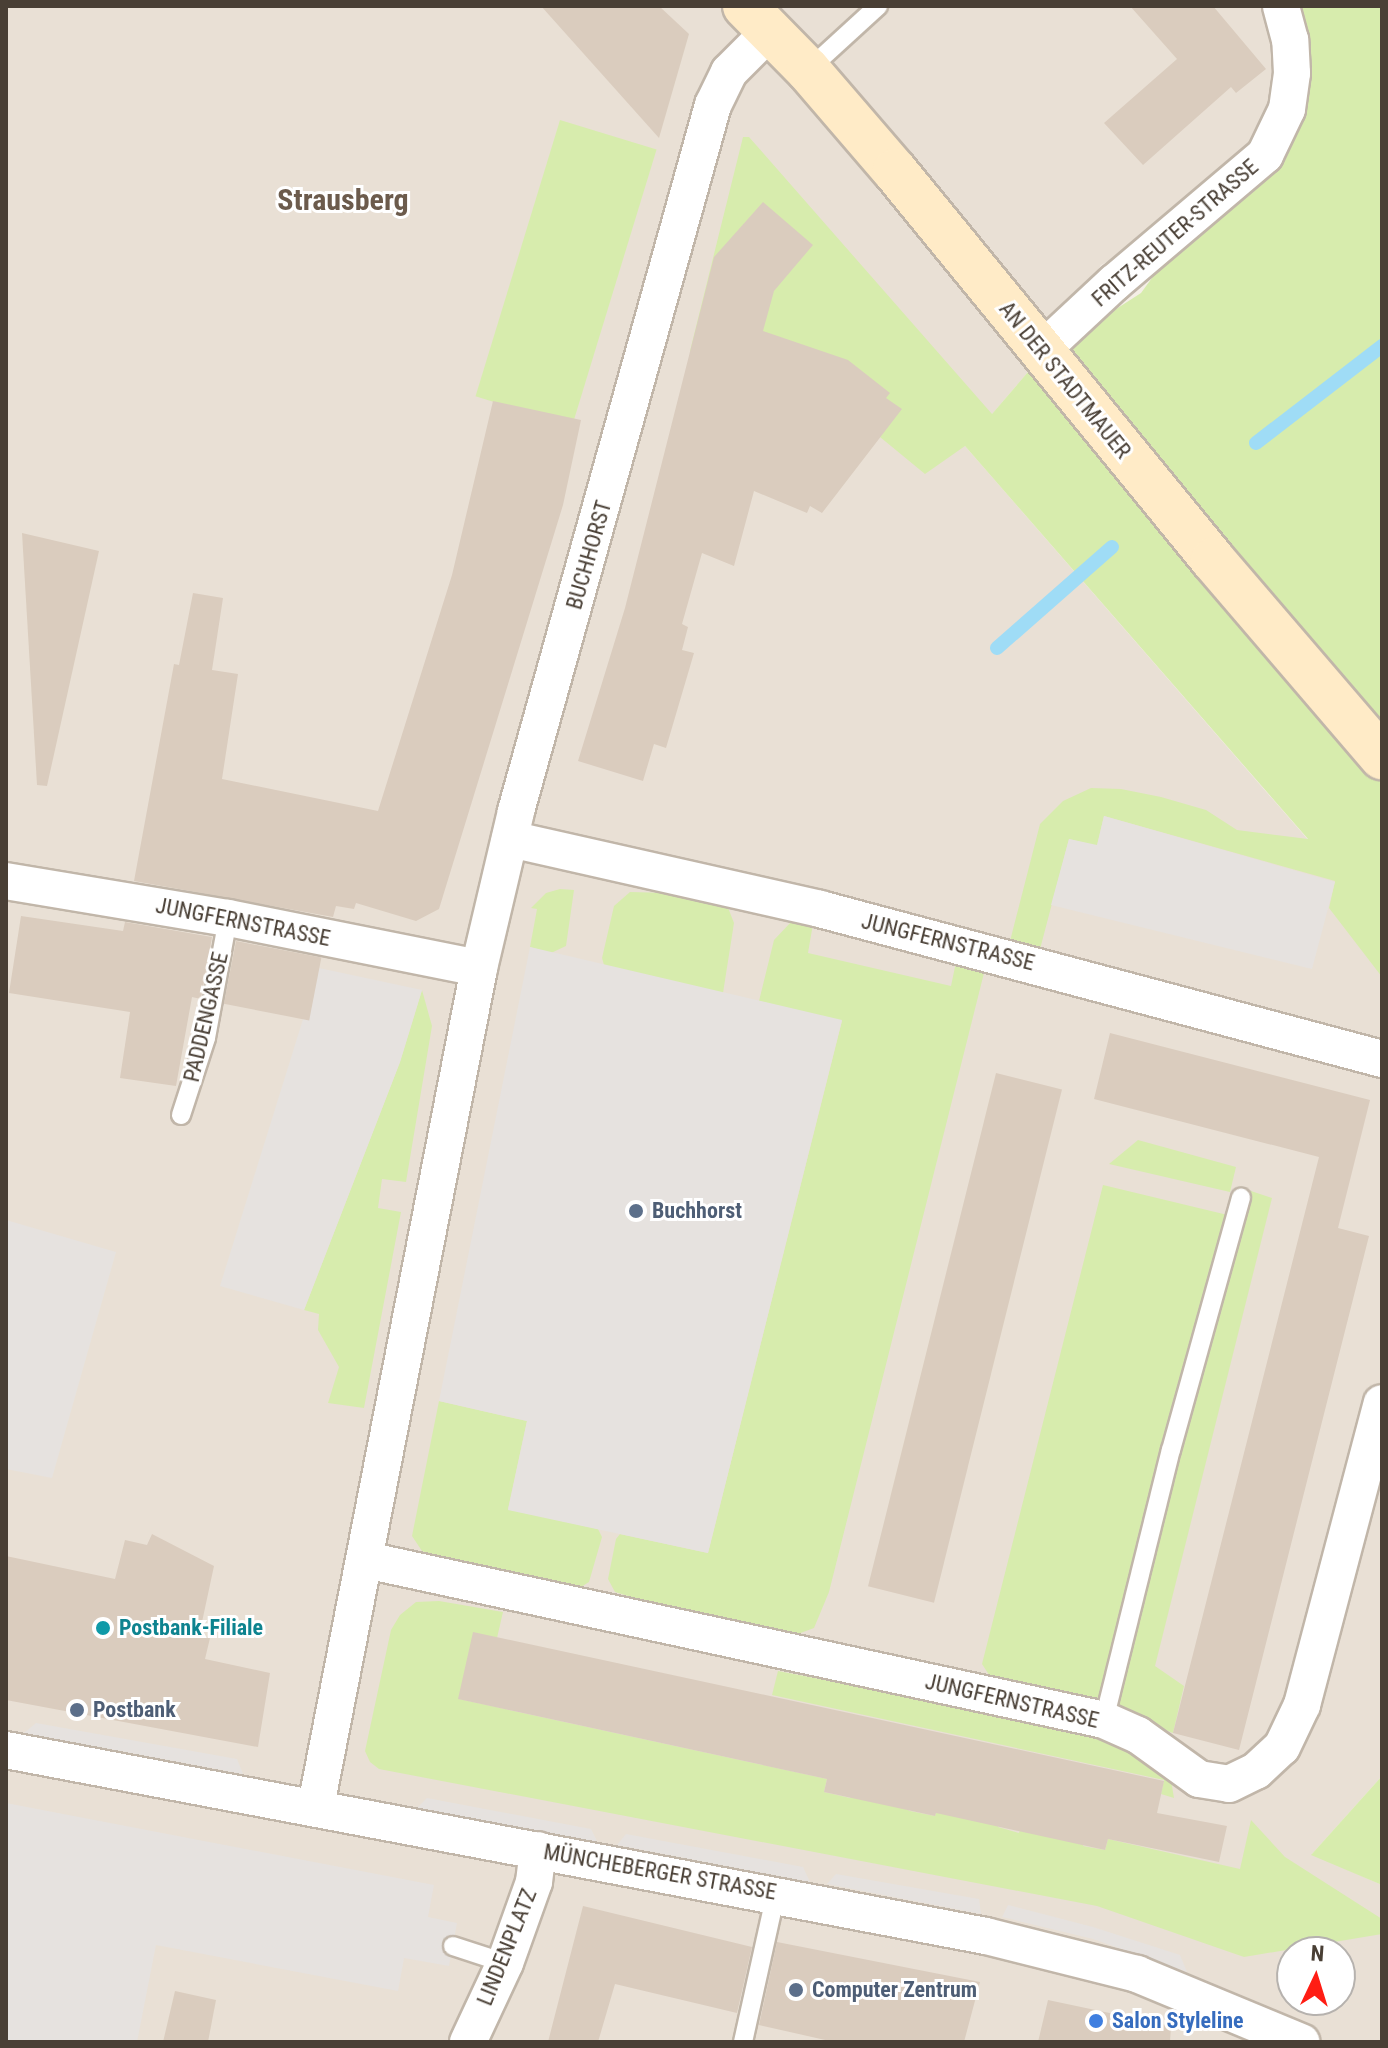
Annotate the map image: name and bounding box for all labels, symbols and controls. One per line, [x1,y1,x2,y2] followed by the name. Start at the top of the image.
[1087,154,1263,312] street label: FRITZ-REUTER-STRASSE
[277,182,409,218] district label: Strausberg
[994,296,1136,464] street label: AN DER STADTMAUER
[561,498,617,612] street label: BUCHHORST
[153,892,333,952] street label: JUNGFERNSTRASSE
[859,908,1037,976] street label: JUNGFERNSTRASSE
[178,949,234,1085] street label: PADDENGASSE
[652,1198,742,1224] place label: Buchhorst
[627,1202,645,1220] marker: Buchhorst
[119,1615,263,1641] place label: Postbank-Filiale
[94,1619,112,1637] marker: Postbank-Filiale
[923,1668,1101,1734] street label: JUNGFERNSTRASSE
[93,1697,176,1723] place label: Postbank
[68,1701,86,1719] marker: Postbank
[542,1839,778,1905] street label: MÜNCHEBERGER STRASSE
[472,1885,542,2009] street label: LINDENPLATZ
[1276,1936,1356,2016] north arrow
[1310,1941,1325,1966] text: N
[812,1977,977,2003] place label: Computer Zentrum
[787,1981,805,1999] marker: Computer Zentrum
[1112,2008,1244,2034] place label: Salon Styleline
[1087,2012,1105,2030] marker: Salon Styleline

